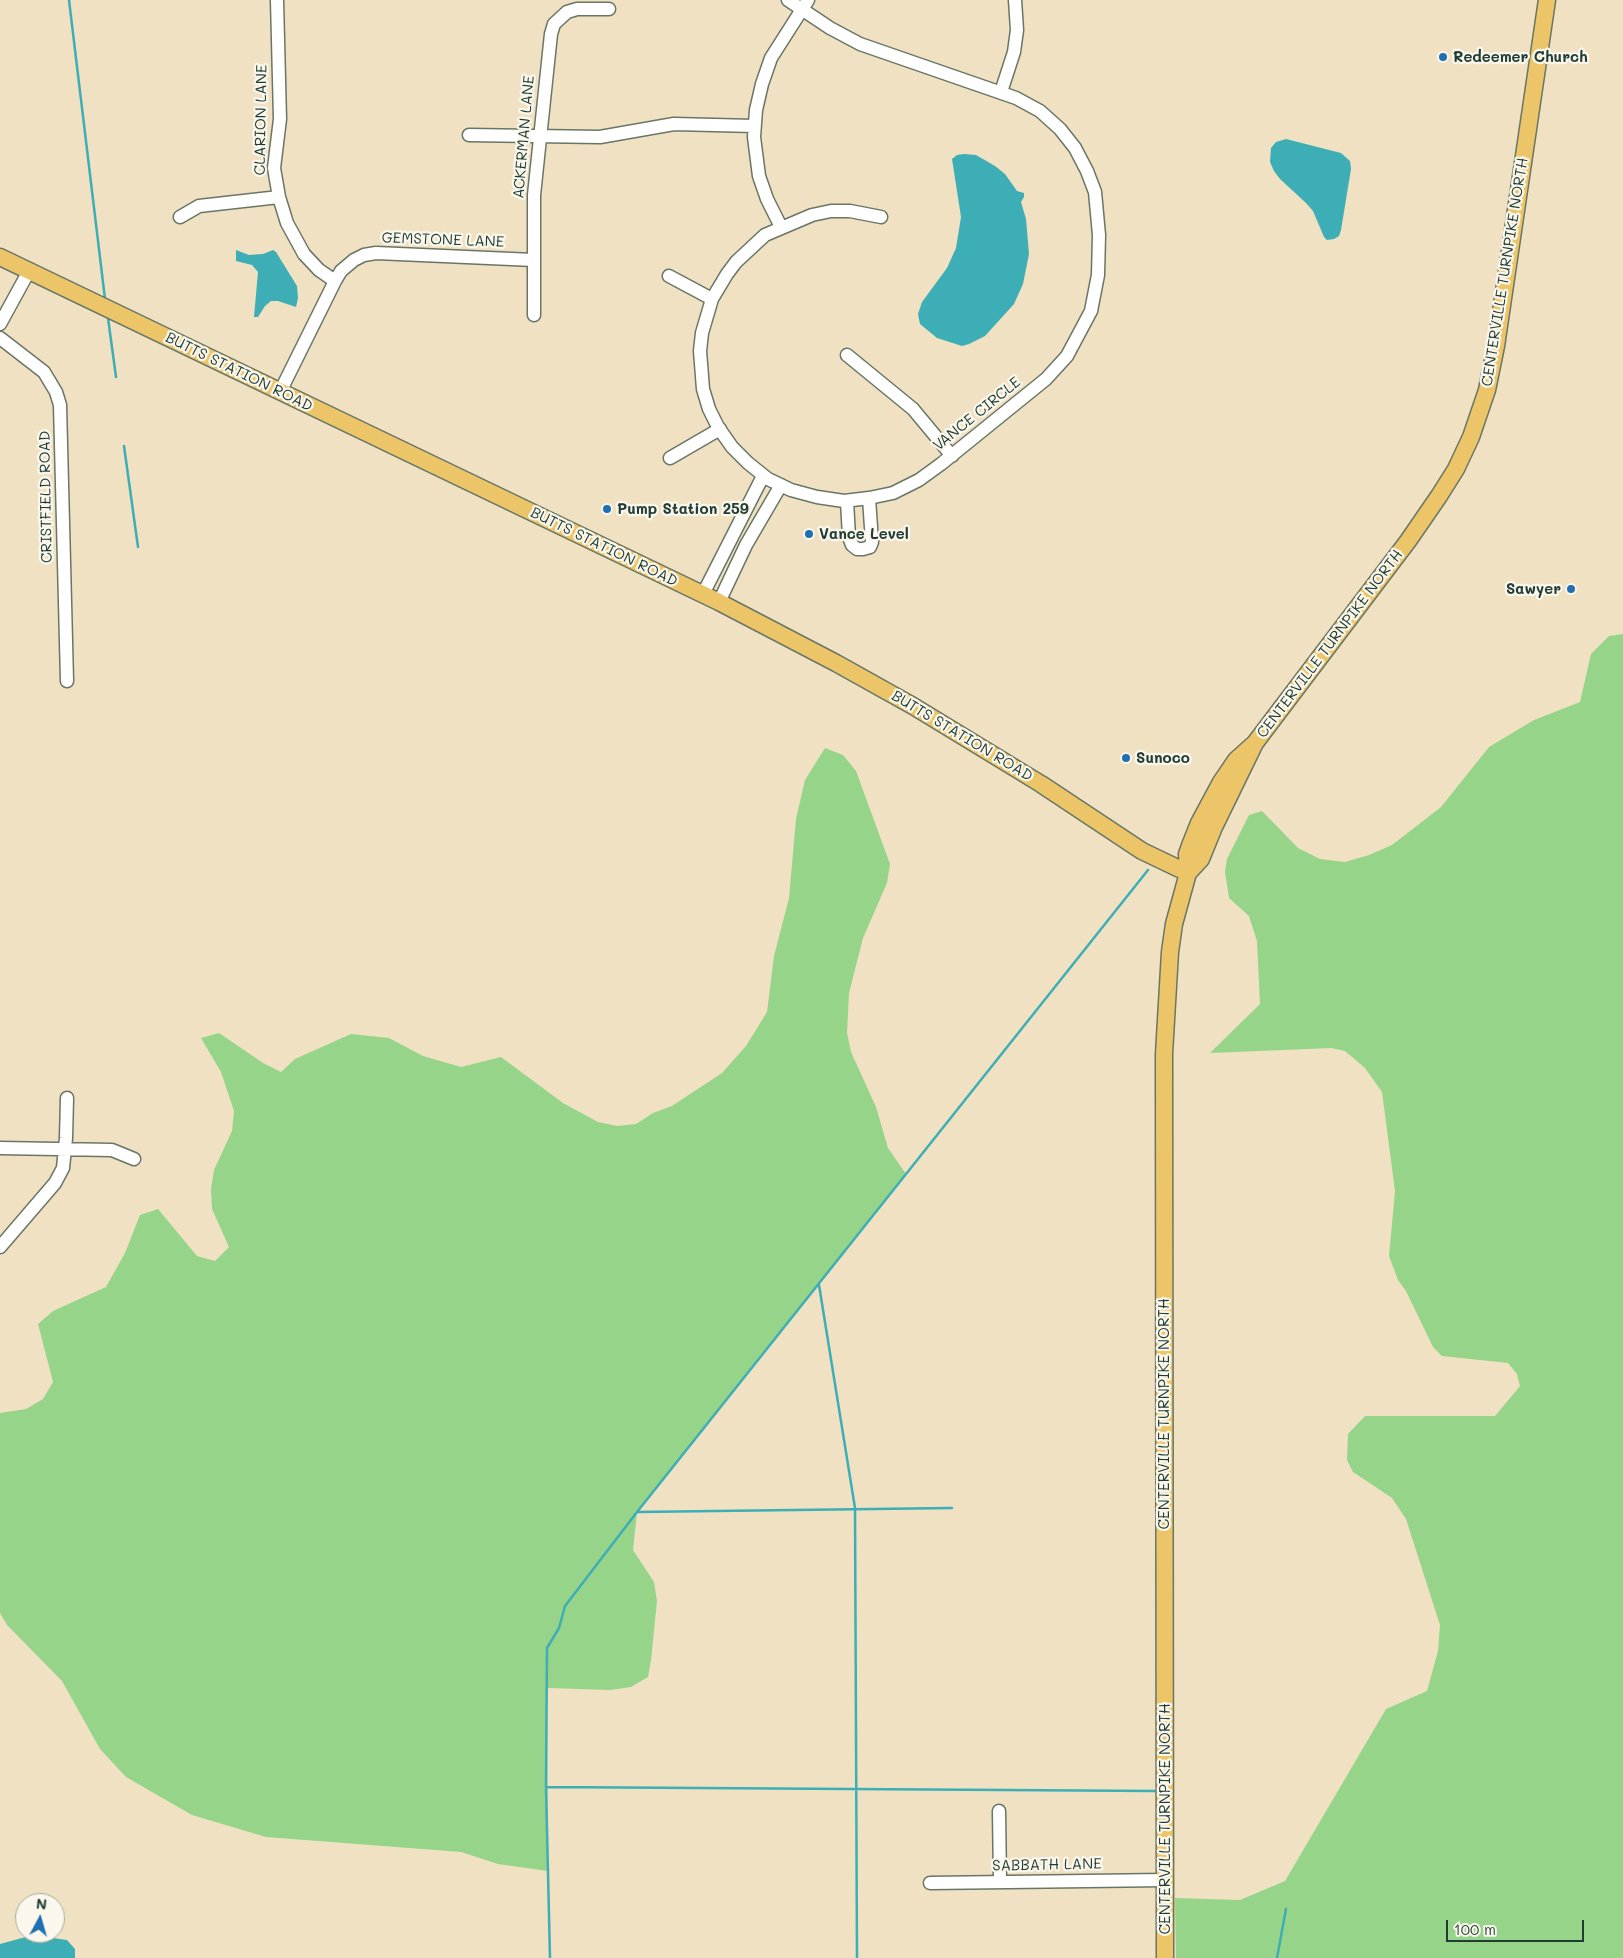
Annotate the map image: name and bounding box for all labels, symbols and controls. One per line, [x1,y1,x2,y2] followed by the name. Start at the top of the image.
[1453,48,1588,66] place label: Redeemer Church
[1437,51,1449,63] marker: Redeemer Church
[251,64,271,176] street label: CLARION LANE
[510,75,538,199] street label: ACKERMAN LANE
[1478,156,1532,388] street label: CENTERVILLE TURNPIKE NORTH
[381,229,505,251] street label: GEMSTONE LANE
[163,329,315,415] street label: BUTTS STATION ROAD
[930,373,1024,455] street label: VANCE CIRCLE
[36,431,56,563] street label: CRISTFIELD ROAD
[617,500,749,518] place label: Pump Station 259
[601,503,613,515] marker: Pump Station 259
[528,504,680,590] street label: BUTTS STATION ROAD
[819,525,909,543] place label: Vance Level
[803,528,815,540] marker: Vance Level
[1253,546,1407,742] street label: CENTERVILLE TURNPIKE NORTH
[1506,580,1561,598] place label: Sawyer
[1565,583,1577,595] marker: Sawyer
[888,687,1036,785] street label: BUTTS STATION ROAD
[1136,749,1190,767] place label: Sunoco
[1120,752,1132,764] marker: Sunoco
[1155,1298,1173,1530] street label: CENTERVILLE TURNPIKE NORTH
[1156,1703,1174,1935] street label: CENTERVILLE TURNPIKE NORTH
[992,1855,1102,1875] street label: SABBATH LANE
[15,1893,65,1943] north arrow
[35,1894,48,1914] text: N
[1448,1910,1586,1942] scale bar
[1454,1919,1496,1939] text: 100 m

